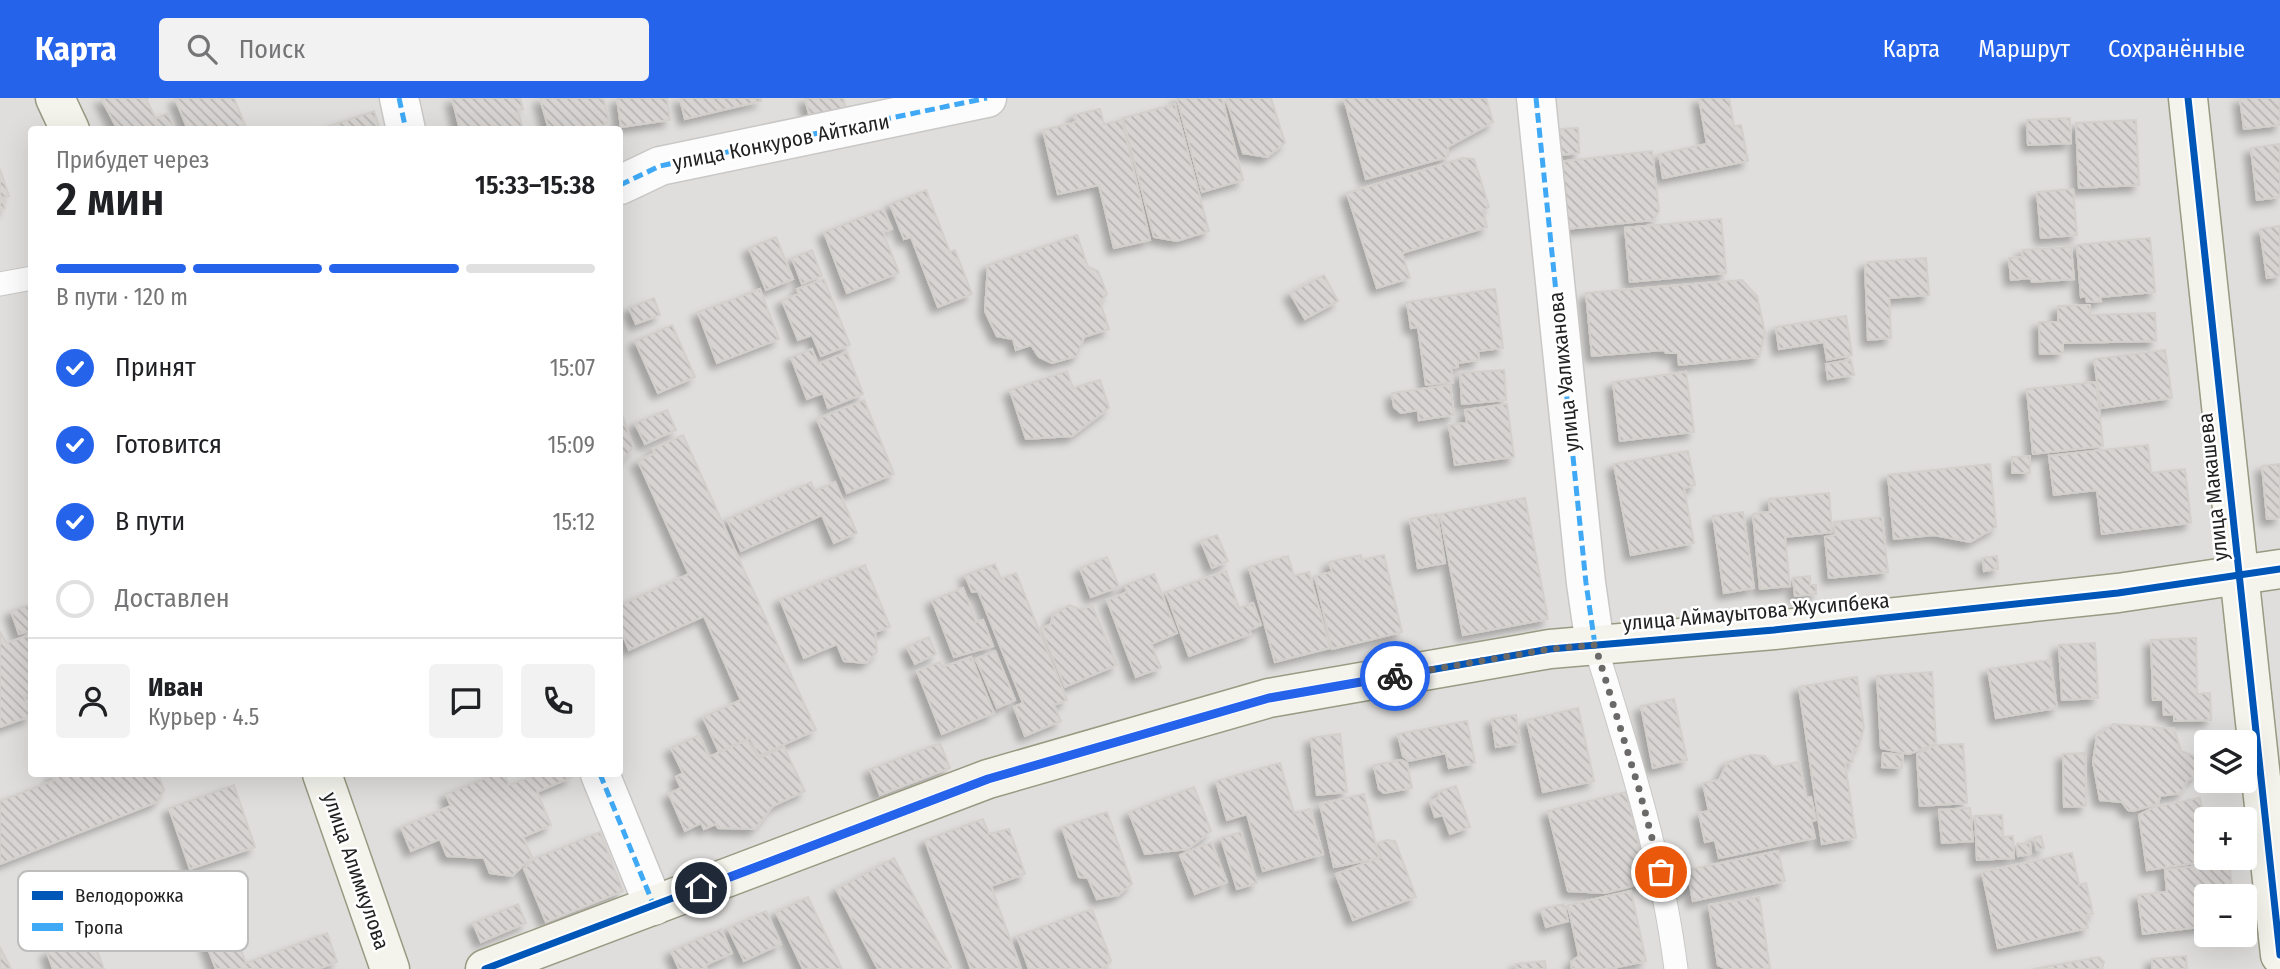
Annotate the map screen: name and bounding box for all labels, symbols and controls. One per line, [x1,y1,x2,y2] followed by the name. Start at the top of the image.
[159,18,649,81] search box
[35,29,117,69] text: Карта
[183,30,221,68] icon: search
[239,34,305,65] text: Поиск
[1883,35,1940,63] text: Карта
[1978,35,2070,63] text: Маршрут
[2108,35,2245,63] text: Сохранённые
[670,108,892,176] street label: улица Конкуров Айткали
[56,146,209,174] text: Прибудет через
[475,170,595,201] text: 15:33–15:38
[56,172,164,227] text: 2 мин
[56,283,188,311] text: В пути · 120 m
[1543,291,1585,453] street label: улица Уалиханова
[56,349,94,387] icon: check
[115,352,196,383] text: Принят
[550,354,595,382] text: 15:07
[2192,412,2234,562] street label: улица Макашева
[56,426,94,464] icon: check
[115,429,222,460] text: Готовится
[548,431,595,459] text: 15:09
[56,503,94,541] icon: check
[115,506,185,537] text: В пути
[552,508,595,536] text: 15:12
[115,583,230,614] text: Доставлен
[1622,587,1890,637] street label: улица Аймауытова Жусипбека
[1360,641,1430,711] courier
[1376,657,1414,695] icon: bike
[56,664,130,738] button: person
[429,664,503,738] button: chat
[521,664,595,738] button: phone
[148,672,203,703] text: Иван
[148,703,259,731] text: Курьер · 4.5
[2194,730,2257,947] map controls
[2194,730,2257,793] button: layers
[317,789,395,953] street label: улица Алимкулова
[2194,807,2257,870] button: +
[1631,842,1691,902] pin
[1642,853,1680,891] icon: bag
[671,858,731,918] pin
[682,869,720,907] icon: home
[18,871,248,951] legend
[75,884,184,907] text: Велодорожка
[2194,884,2257,947] button: −
[75,916,123,939] text: Тропа

